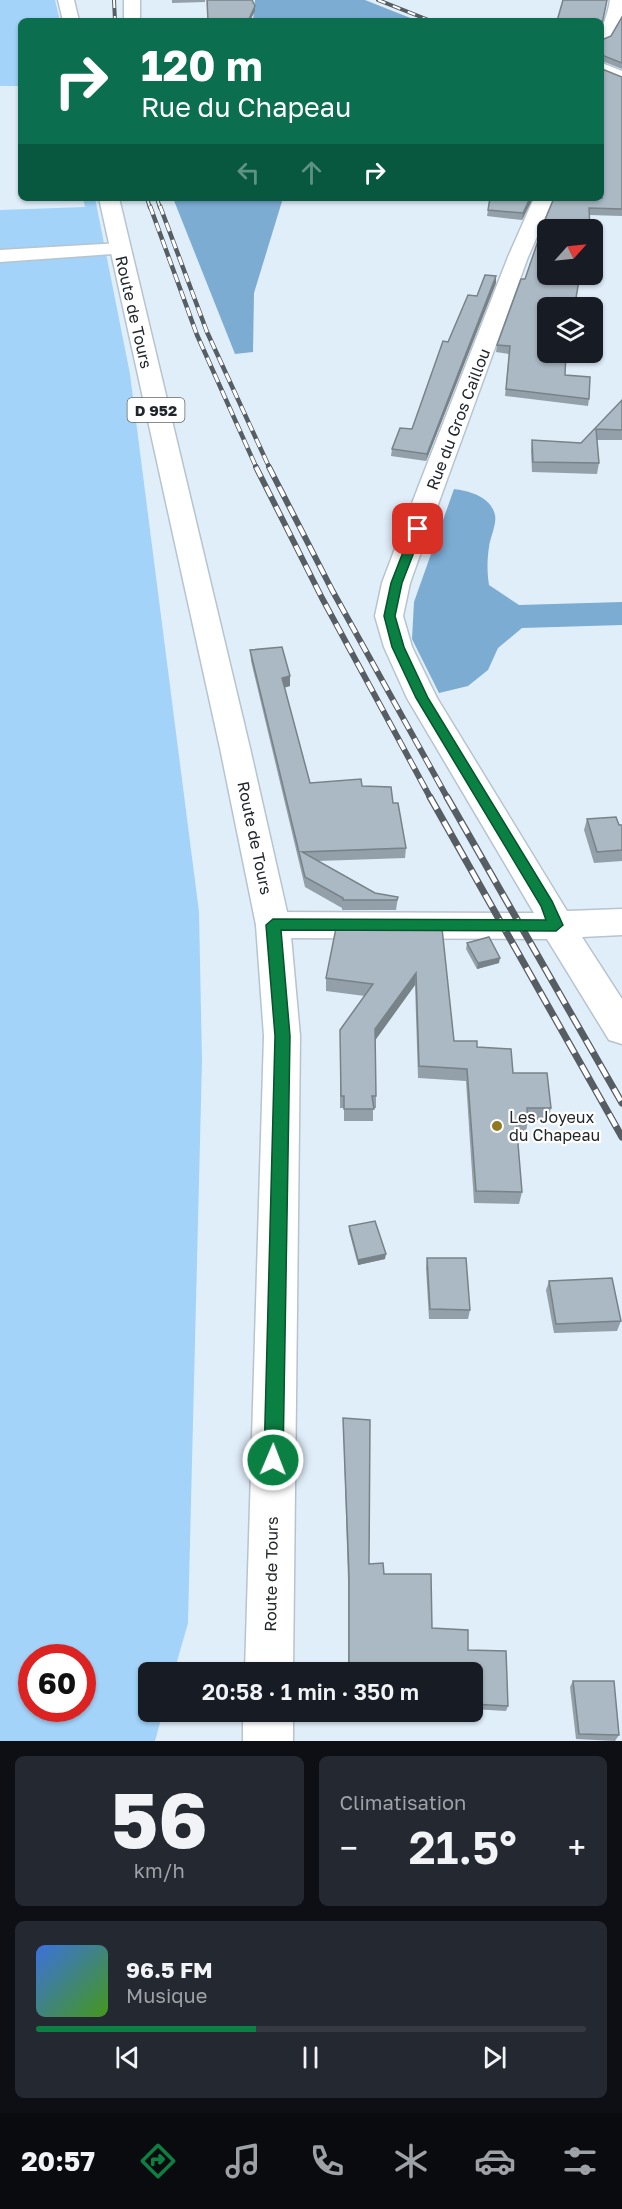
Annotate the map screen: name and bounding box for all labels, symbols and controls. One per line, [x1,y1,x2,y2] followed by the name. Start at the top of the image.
[141,40,263,90] text: 120 m
[42,42,120,120] icon: right
[141,91,351,123] text: Rue du Chapeau
[232,156,265,189] icon: left
[295,156,328,189] icon: ahead
[358,156,391,189] icon: right
[537,219,603,285] north arrow
[537,219,603,363] map controls
[111,254,157,370] street label: Route de Tours
[537,297,603,363] button: layers
[422,345,494,493] street label: Rue du Gros Caillou
[128,398,184,422] road number: D 952
[392,503,443,554] pin
[401,512,434,545] icon: arrive
[233,780,277,896] street label: Route de Tours
[509,1107,600,1145] place label: Les Joyeux du Chapeau
[490,1119,504,1133] marker: Les Joyeux du Chapeau
[241,1428,305,1492] position arrow
[260,1516,282,1632] street label: Route de Tours
[18,1644,96,1722] speed limit sign: 60
[202,1678,419,1705] text: 20:58 · 1 min · 350 m
[111,1772,208,1865] text: 56
[340,1790,466,1814] text: Climatisation
[409,1820,517,1874] text: 21.5°
[340,1828,358,1867] text: −
[568,1828,586,1867] text: +
[134,1858,185,1882] text: km/h
[126,1956,213,1983] text: 96.5 FM
[126,1983,207,2007] text: Musique
[111,2041,144,2074] icon: previous
[294,2041,327,2074] icon: pause
[478,2041,511,2074] icon: next
[137,2140,179,2182] icon: directions
[222,2140,264,2182] icon: music
[306,2140,348,2182] icon: phone
[390,2140,432,2182] icon: climate
[474,2140,516,2182] icon: car
[559,2140,601,2182] icon: filters
[21,2145,95,2177] text: 20:57

